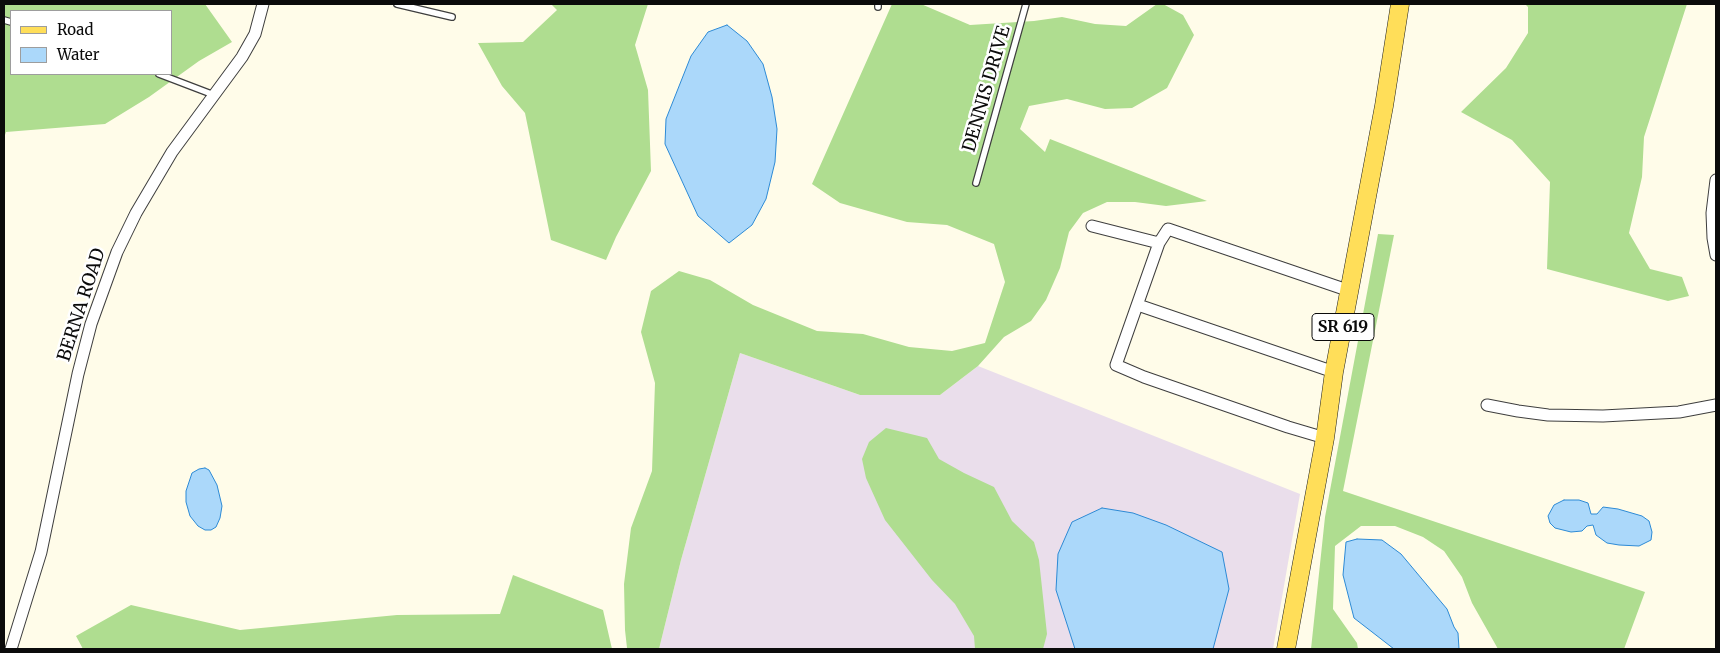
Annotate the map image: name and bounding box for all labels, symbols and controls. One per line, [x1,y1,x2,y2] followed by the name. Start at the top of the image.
[10,10,172,75] legend
[57,20,93,39] text: Road
[959,23,1015,155] street label: DENNIS DRIVE
[57,45,99,64] text: Water
[54,246,110,364] street label: BERNA ROAD
[1312,314,1374,341] road number: SR 619

